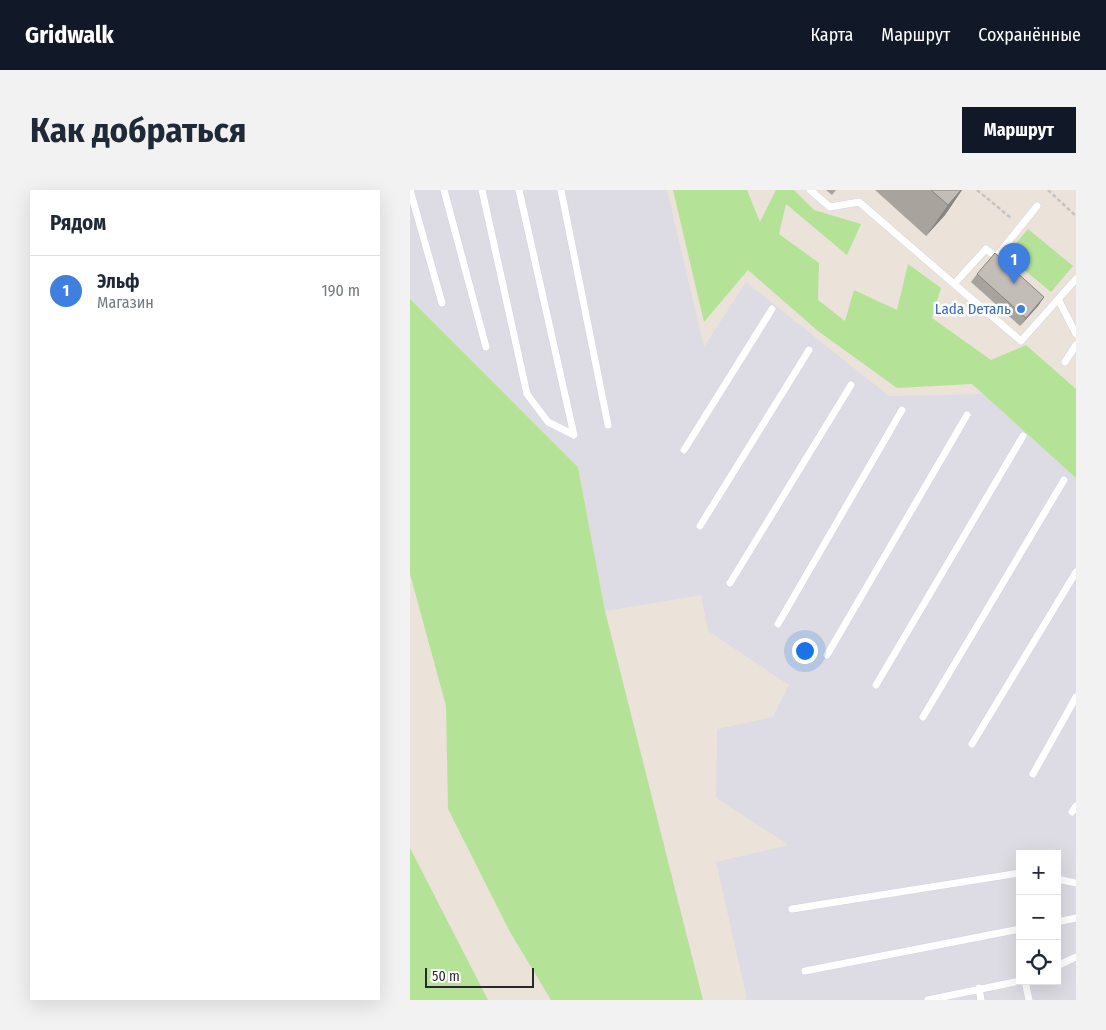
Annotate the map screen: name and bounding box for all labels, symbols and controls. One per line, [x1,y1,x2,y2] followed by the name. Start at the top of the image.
[25,21,114,49] text: Gridwalk
[810,24,853,46] text: Карта
[881,24,950,46] text: Маршрут
[978,24,1081,46] text: Сохранённые
[962,107,1076,153] button: Маршрут
[30,109,247,151] text: Как добраться
[50,210,106,236] text: Рядом
[998,243,1030,284] pin: 1
[97,270,139,293] text: Эльф
[63,281,69,300] text: 1
[322,281,360,300] text: 190 m
[97,293,154,312] text: Магазин
[935,300,1011,318] place label: Lada Dеталь
[1015,303,1027,315] marker: Lada Dеталь
[792,638,818,664] your location
[1016,850,1061,985] map controls
[1016,850,1061,895] button: +
[1016,895,1061,940] button: −
[1016,940,1061,985] button: locate
[425,965,534,988] scale bar
[432,968,460,985] text: 50 m

